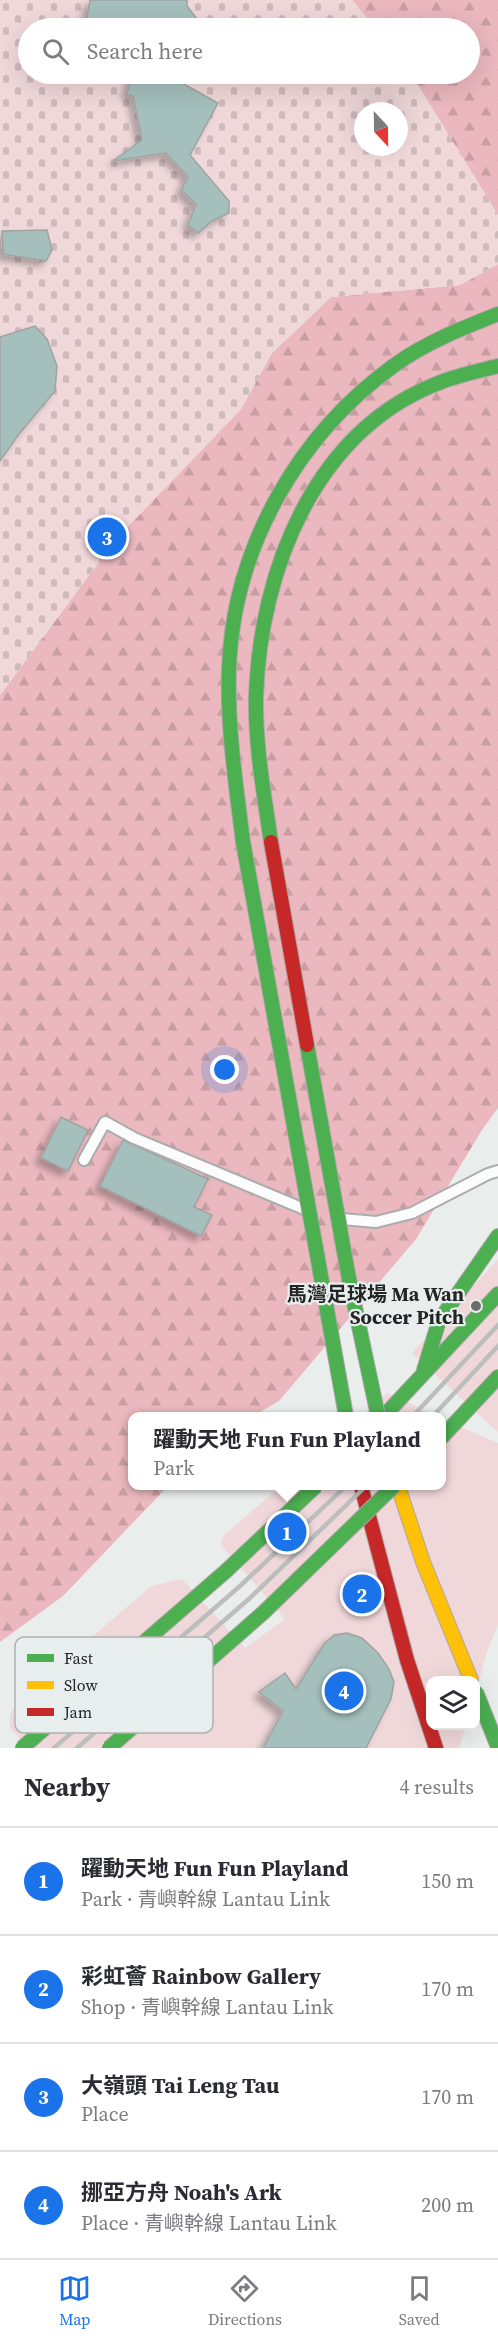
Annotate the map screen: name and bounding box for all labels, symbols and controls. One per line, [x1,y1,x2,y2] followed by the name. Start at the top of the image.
[18,18,480,84] search box
[39,35,72,68] icon: search
[87,36,203,66] text: Search here
[354,102,408,156] north arrow
[88,514,126,560] pin: 3
[210,1055,239,1084] your location
[287,1280,464,1331] place label: 馬灣足球場 Ma Wan Soccer Pitch
[469,1299,483,1313] marker: 馬灣足球場 Ma Wan Soccer Pitch
[128,1412,446,1490] popup
[153,1424,421,1454] text: 躍動天地 Fun Fun Playland
[153,1454,194,1482] text: Park
[268,1510,306,1555] pin: 1
[342,1572,382,1616] pin: 2
[15,1637,213,1733] legend
[64,1647,94,1669] text: Fast
[324,1668,364,1714] pin: 4
[64,1674,99,1696] text: Slow
[426,1676,480,1730] map controls
[426,1676,480,1730] button: layers
[63,1701,92,1723] text: Jam
[24,1769,110,1805] text: Nearby
[399,1773,474,1801] text: 4 results
[81,1853,349,1883] text: 躍動天地 Fun Fun Playland
[38,1867,49,1895] text: 1
[421,1867,474,1895] text: 150 m
[81,1885,330,1913] text: Park · 青嶼幹線 Lantau Link
[81,1961,321,1991] text: 彩虹薈 Rainbow Gallery
[38,1975,49,2003] text: 2
[421,1975,474,2003] text: 170 m
[81,1993,333,2021] text: Shop · 青嶼幹線 Lantau Link
[81,2070,279,2100] text: 大嶺頭 Tai Leng Tau
[38,2083,49,2111] text: 3
[421,2083,474,2111] text: 170 m
[81,2100,129,2128] text: Place
[81,2177,282,2207] text: 挪亞方舟 Noah's Ark
[38,2191,49,2219] text: 4
[421,2191,474,2219] text: 200 m
[81,2209,337,2237] text: Place · 青嶼幹線 Lantau Link
[58,2272,91,2330] tab: Map
[208,2272,282,2330] tab: Directions
[399,2272,440,2330] tab: Saved

